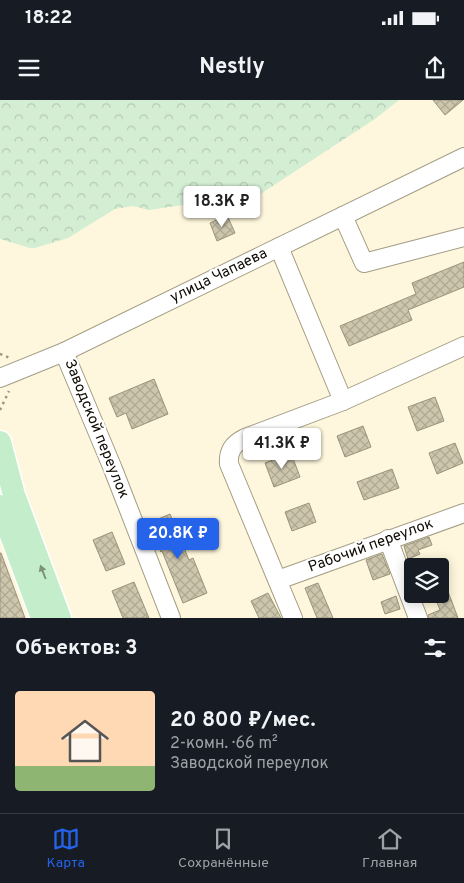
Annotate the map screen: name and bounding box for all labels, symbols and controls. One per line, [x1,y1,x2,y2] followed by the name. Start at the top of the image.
[25,6,72,30] text: 18:22
[15,54,43,82] icon: menu
[199,54,265,81] text: Nestly
[421,54,449,82] icon: share
[176,186,268,228] pin: 18.3K ₽
[194,192,250,212] text: 18.3K ₽
[167,244,271,308] street label: улица Чапаева
[59,357,133,501] street label: Заводской переулок
[236,428,328,470] pin: 41.3K ₽
[254,434,310,454] text: 41.3K ₽
[306,515,436,577] street label: Рабочий переулок
[132,518,224,560] pin: 20.8K ₽
[148,524,208,544] text: 20.8K ₽
[404,558,449,603] map controls
[404,558,449,603] button: layers
[39,565,46,580] one-way arrow
[421,634,449,662] icon: filters
[15,635,138,662] text: Объектов: 3
[170,707,316,734] text: 20 800 ₽/мес.
[55,711,115,771] icon: home
[170,734,278,754] text: 2-комн. · 66 m²
[170,754,329,774] text: Заводской переулок
[47,825,85,872] tab: Карта
[178,825,269,872] tab: Сохранённые
[362,825,417,872] tab: Главная

